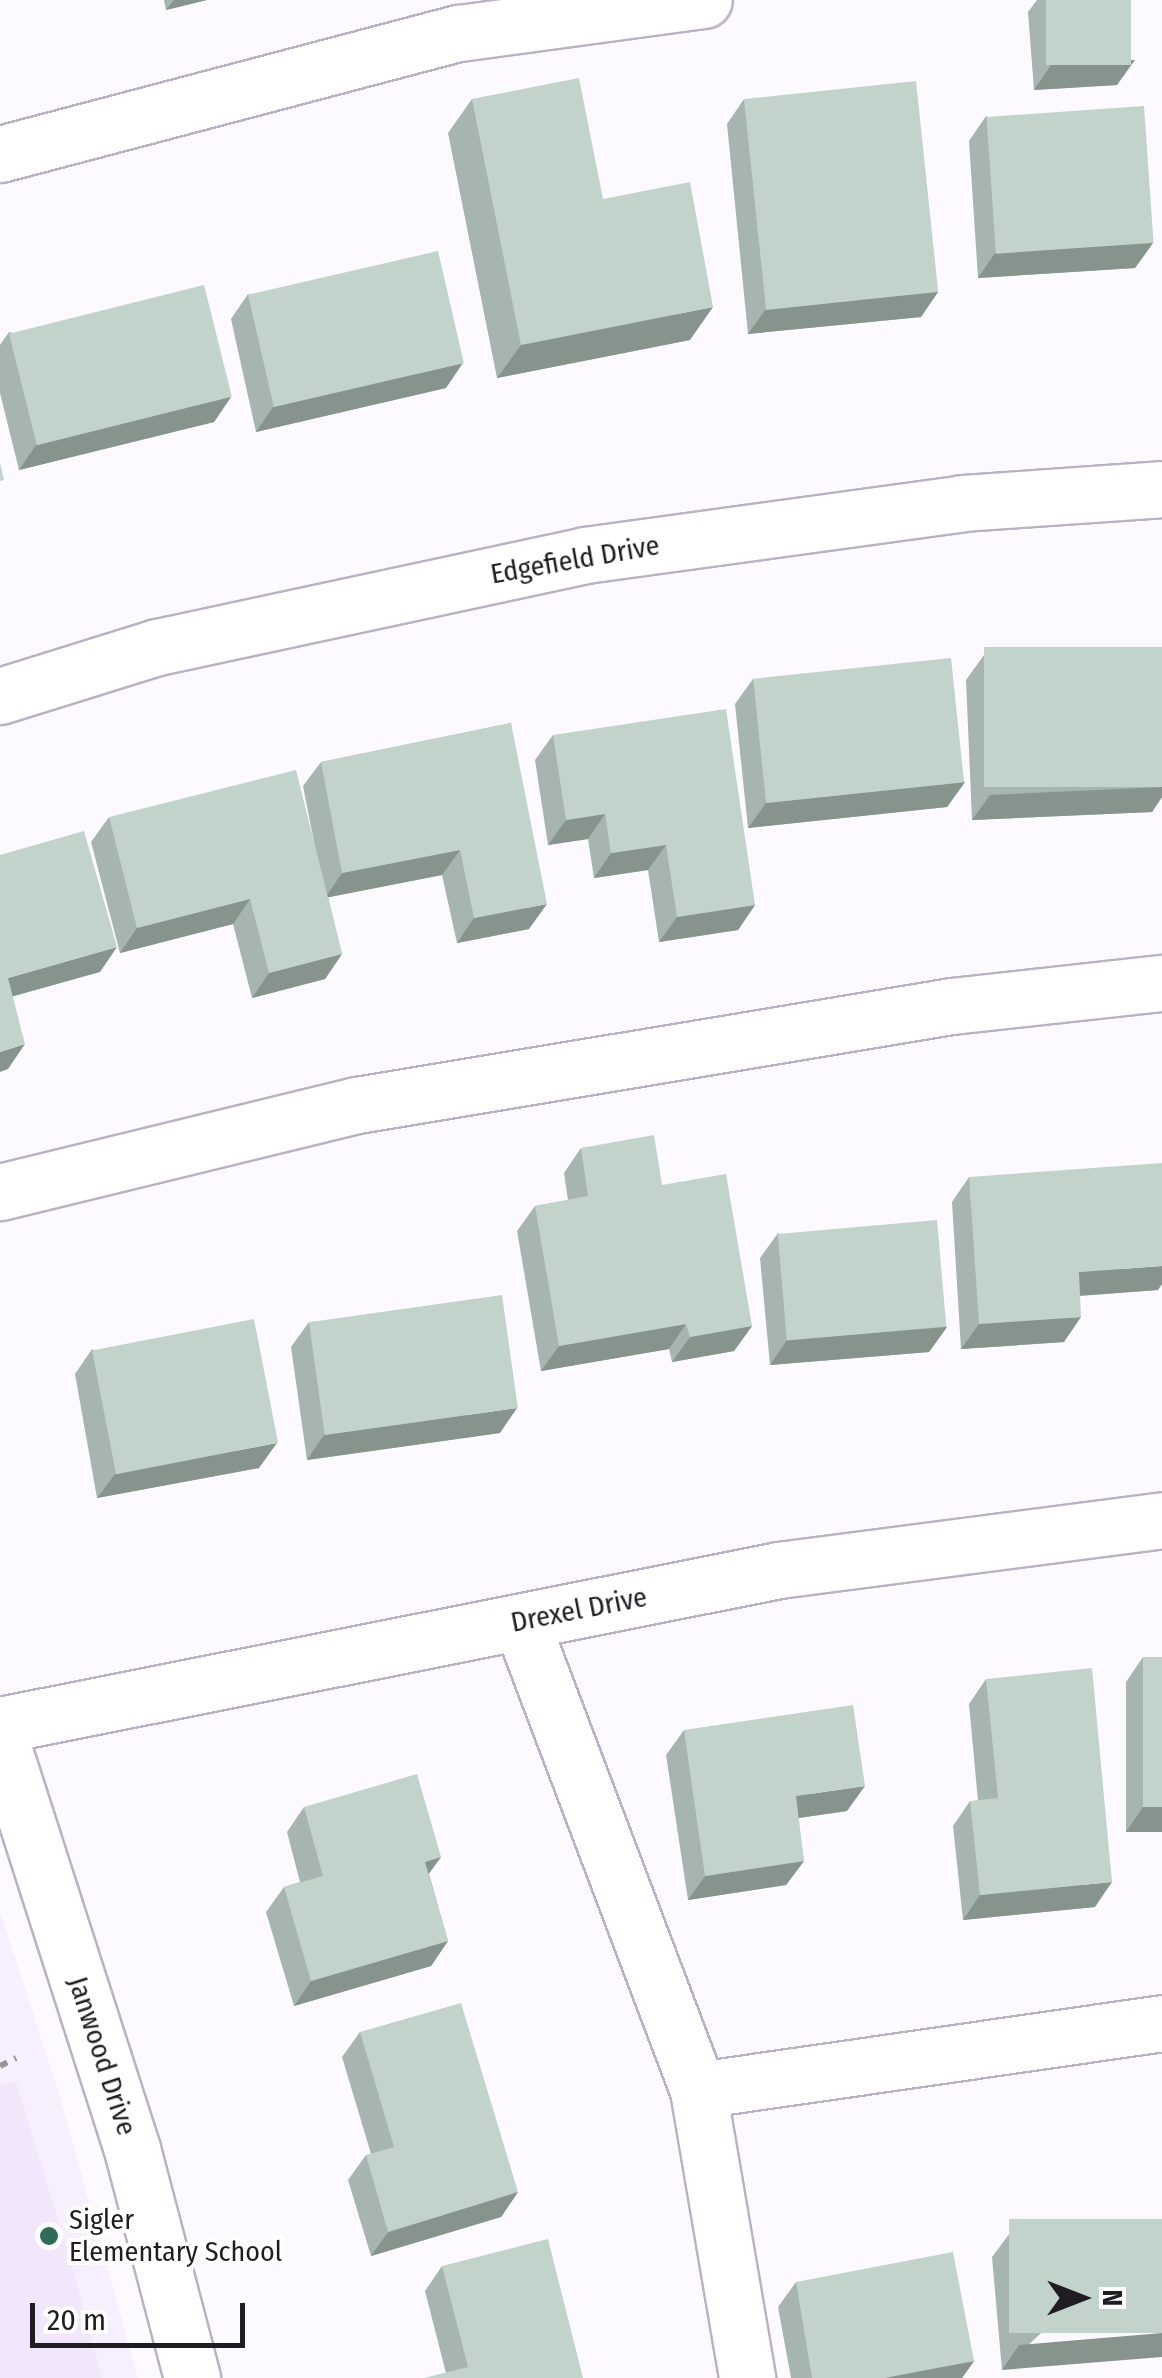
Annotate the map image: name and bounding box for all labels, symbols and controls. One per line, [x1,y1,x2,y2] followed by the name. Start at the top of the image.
[488,529,662,591] street label: Edgefield Drive
[508,1580,650,1640] street label: Drexel Drive
[61,1972,143,2140] street label: Janwood Drive
[69,2203,282,2269] place label: Sigler Elementary School
[38,2225,60,2247] marker: Sigler Elementary School
[1032,2248,1132,2348] north arrow
[35,2283,250,2345] scale bar
[1096,2290,1129,2306] text: N
[47,2302,106,2338] text: 20 m

